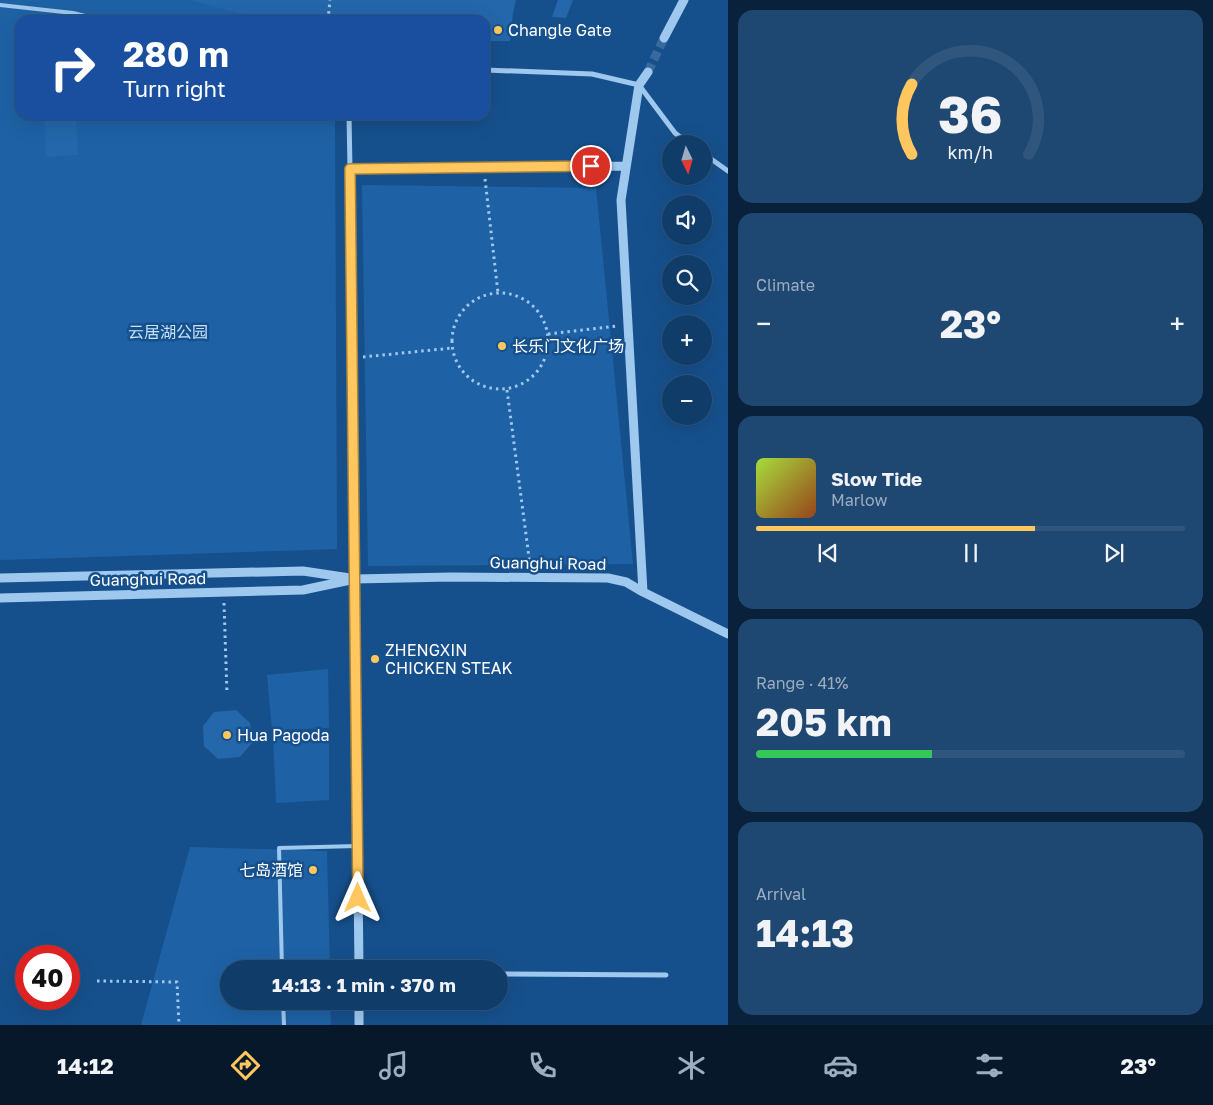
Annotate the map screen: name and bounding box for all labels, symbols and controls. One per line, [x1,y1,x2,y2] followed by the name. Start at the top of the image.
[508,20,612,40] place label: Changle Gate
[492,24,504,36] marker: Changle Gate
[123,33,229,75] text: 280 m
[40,35,105,100] icon: right
[123,75,226,102] text: Turn right
[938,82,1003,144] text: 36
[662,135,712,185] north arrow
[662,135,712,425] map controls
[948,141,993,163] text: km/h
[570,145,612,187] pin
[577,152,605,180] icon: arrive
[662,195,712,245] button: sound
[662,255,712,305] button: search
[756,275,815,295] text: Climate
[940,301,1001,346] text: 23°
[756,307,771,340] text: −
[1170,307,1185,340] text: +
[662,315,712,365] button: +
[128,322,208,342] park label: 云居湖公园
[512,336,624,356] place label: 长乐门文化广场
[496,340,508,352] marker: 长乐门文化广场
[662,375,712,425] button: −
[831,467,922,490] text: Slow Tide
[831,490,887,510] text: Marlow
[814,539,842,567] icon: previous
[957,539,985,567] icon: pause
[1100,539,1128,567] icon: next
[489,552,607,574] street label: Guanghui Road
[89,568,207,590] street label: Guanghui Road
[385,640,512,678] place label: ZHENGXIN CHICKEN STEAK
[369,653,381,665] marker: ZHENGXIN CHICKEN STEAK
[756,673,848,693] text: Range · 41%
[756,699,892,744] text: 205 km
[237,725,330,745] place label: Hua Pagoda
[221,729,233,741] marker: Hua Pagoda
[239,860,303,880] place label: 七岛酒馆
[307,864,319,876] marker: 七岛酒馆
[331,871,383,923] position arrow
[756,884,806,904] text: Arrival
[756,910,854,955] text: 14:13
[15,945,80,1010] speed limit sign: 40
[272,973,456,996] text: 14:13 · 1 min · 370 m
[228,1048,263,1083] icon: directions
[376,1048,411,1083] icon: music
[525,1048,560,1083] icon: phone
[674,1048,709,1083] icon: climate
[823,1048,858,1083] icon: car
[972,1048,1007,1083] icon: filters
[57,1052,114,1079] text: 14:12
[1121,1052,1156,1079] text: 23°

